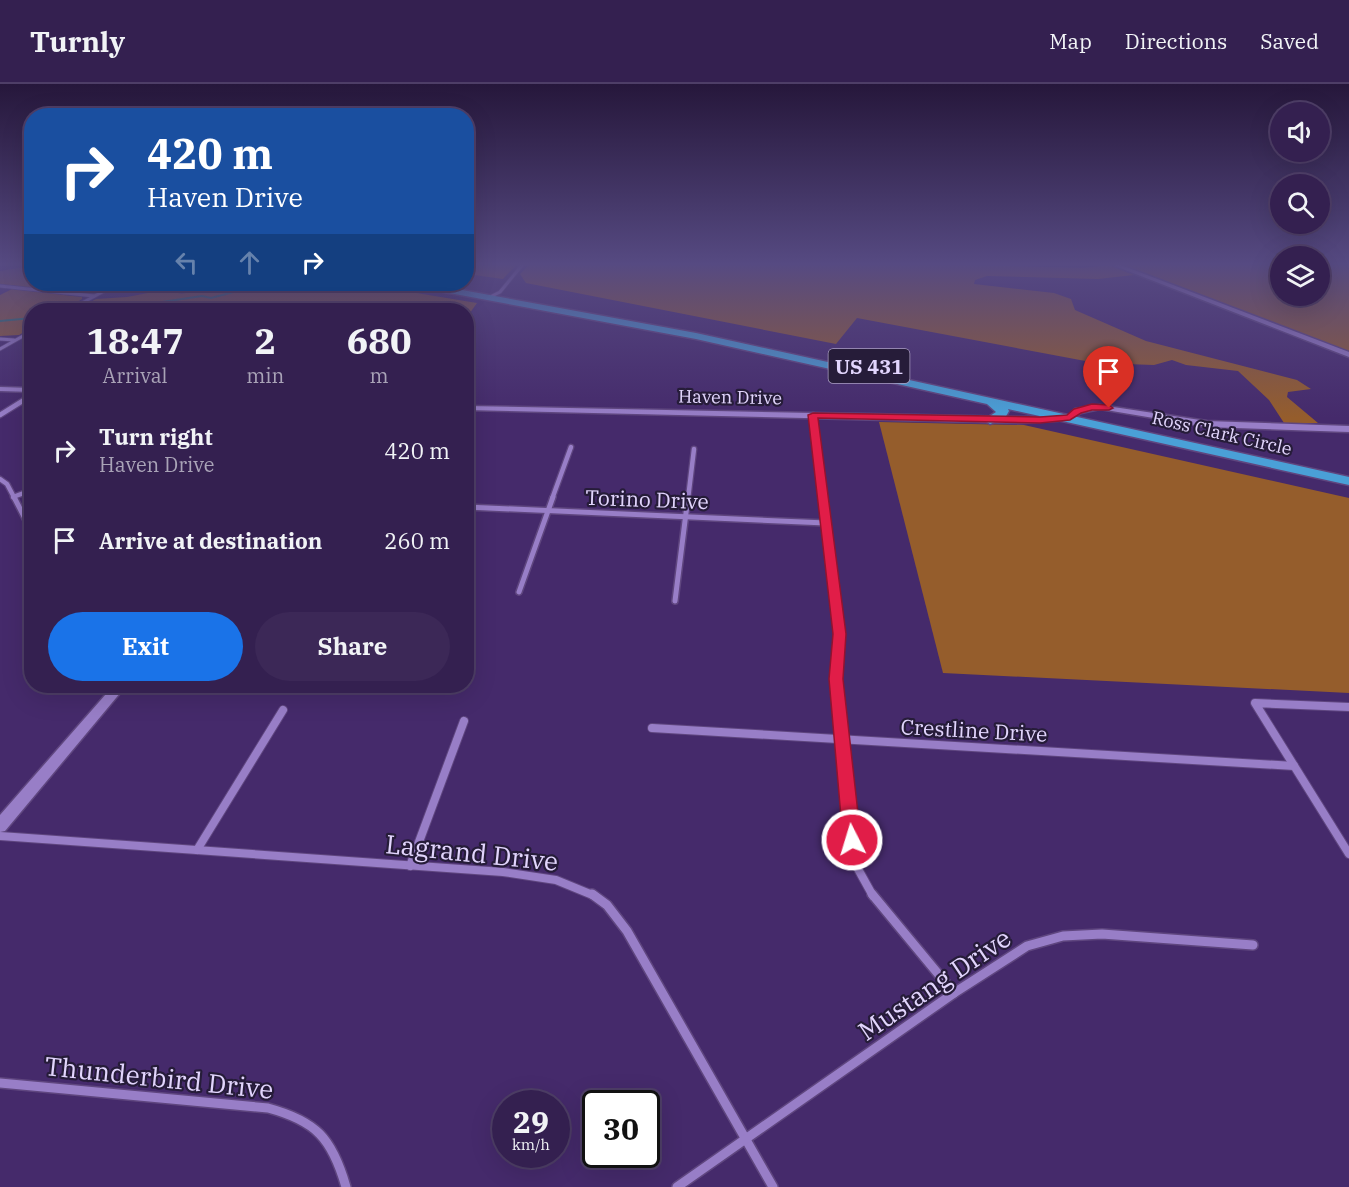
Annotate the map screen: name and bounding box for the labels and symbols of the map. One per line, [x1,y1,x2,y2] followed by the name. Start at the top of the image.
[1083,346,1134,408] pin
[828,349,910,383] road number: US 431
[678,385,782,409] street label: Haven Drive
[1150,406,1294,460] street label: Ross Clark Circle
[585,483,709,515] street label: Torino Drive
[900,712,1048,748] street label: Crestline Drive
[820,808,884,872] position arrow
[384,826,560,878] street label: Lagrand Drive
[851,920,1017,1048] street label: Mustang Drive
[43,1048,275,1106] street label: Thunderbird Drive
[582,1090,660,1168] speed limit sign: 30

